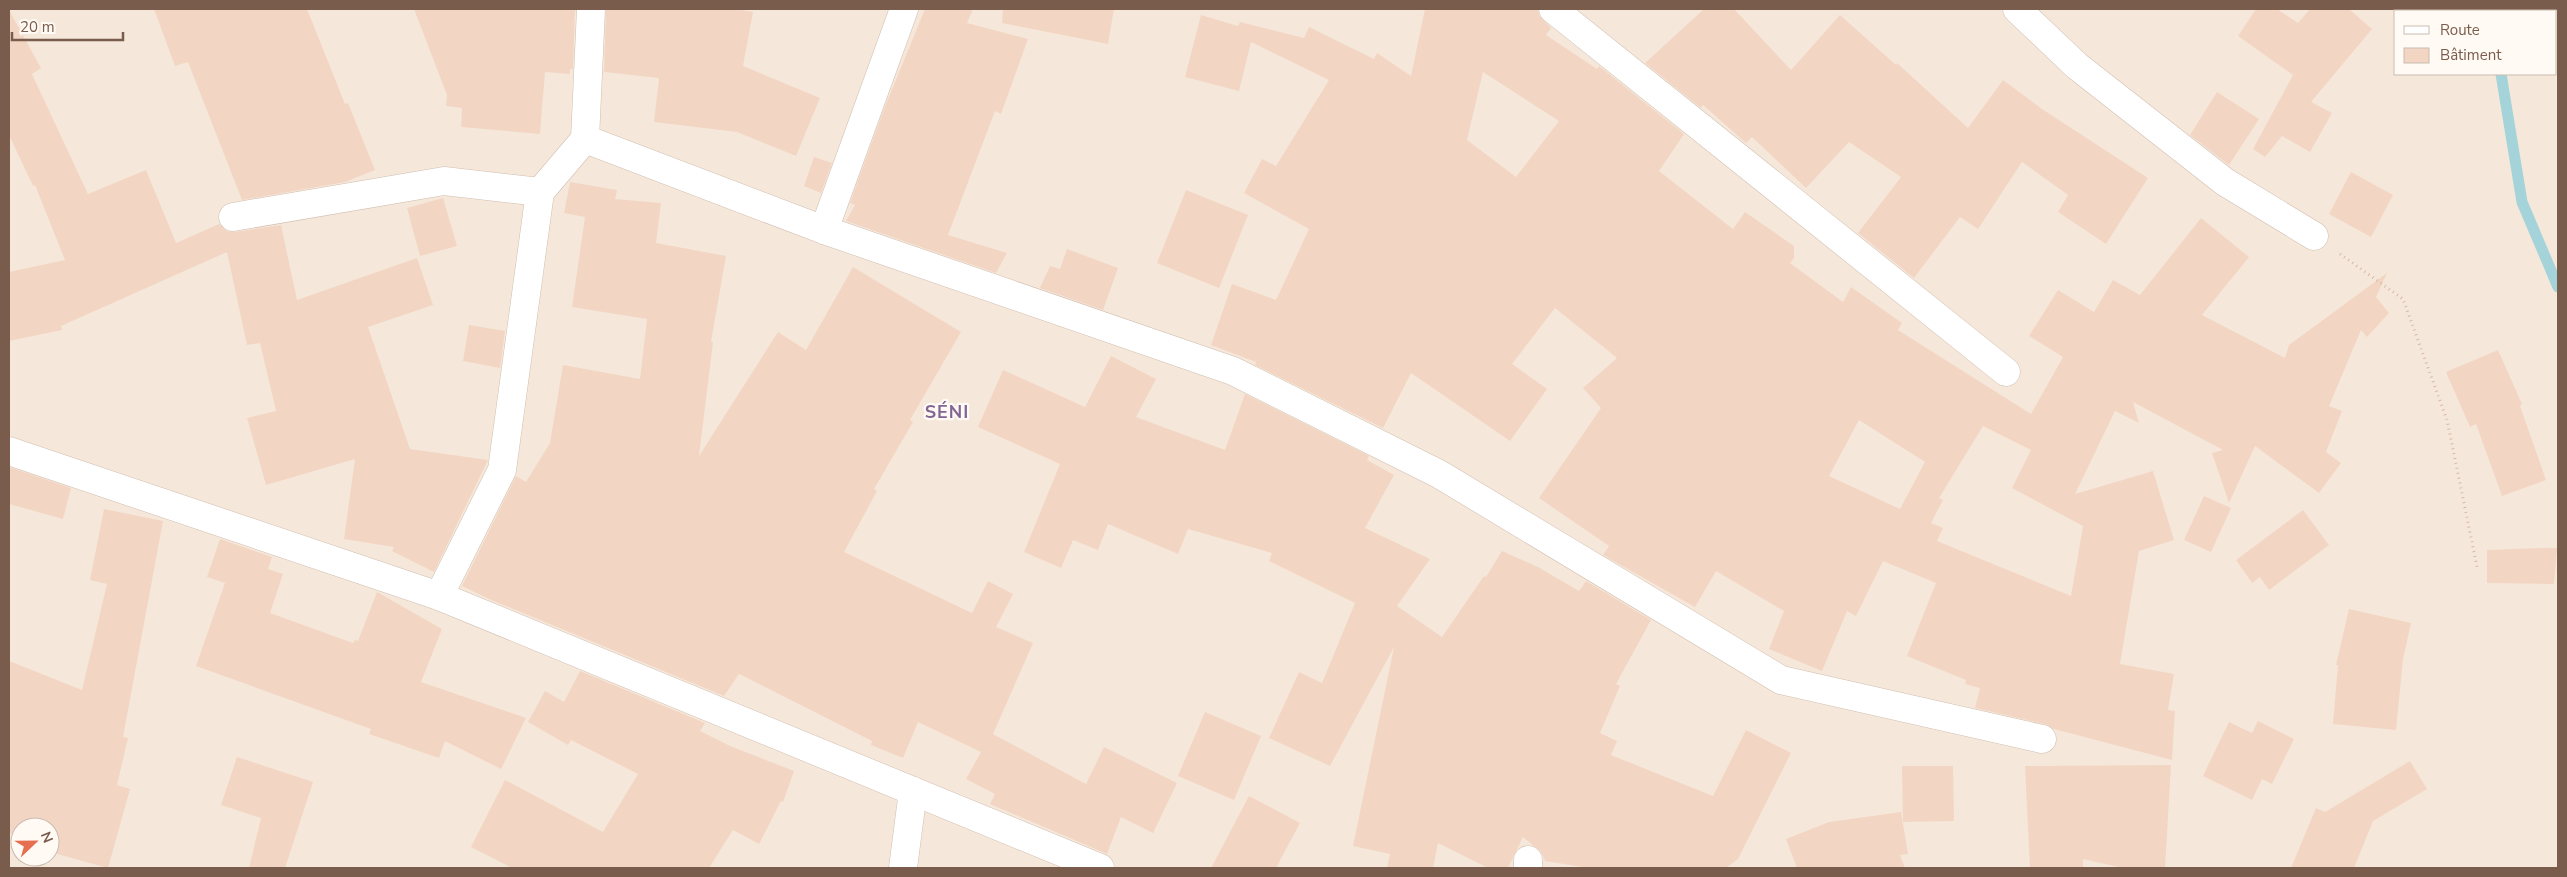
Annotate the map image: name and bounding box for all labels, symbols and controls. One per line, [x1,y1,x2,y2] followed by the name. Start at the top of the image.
[12,10,124,42] scale bar
[2394,10,2557,75] legend
[20,17,55,37] text: 20 m
[2440,20,2480,40] text: Route
[2440,45,2502,65] text: Bâtiment
[925,400,969,424] district label: SÉNI
[10,817,60,867] north arrow
[36,829,57,846] text: N

